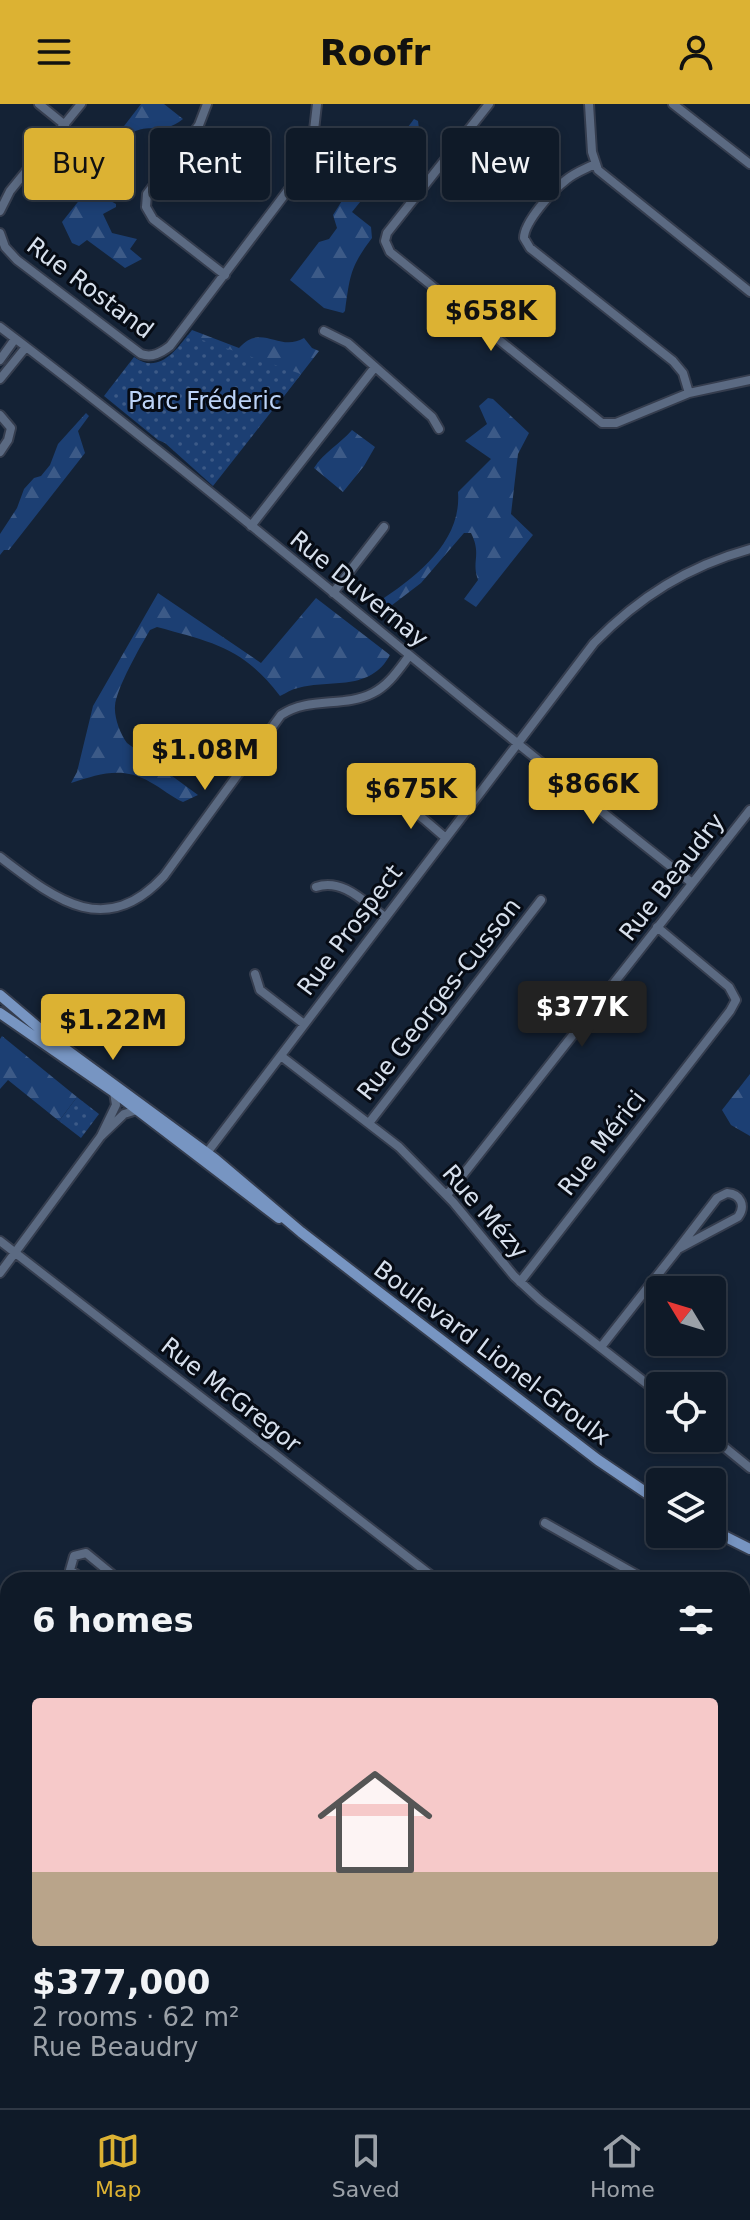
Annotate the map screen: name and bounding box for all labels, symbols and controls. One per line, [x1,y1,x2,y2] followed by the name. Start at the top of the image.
[32,30,76,74] icon: menu
[674,30,718,74] icon: person
[320,32,430,73] text: Roofr
[24,128,134,200] chip: Buy
[150,128,270,200] chip: Rent
[286,128,426,200] chip: Filters
[442,128,559,200] chip: New
[21,232,159,344] street label: Rue Rostand
[435,285,547,353] pin: $658K
[445,296,537,326] text: $658K
[128,387,282,415] park label: Parc Fréderic
[284,525,434,653] street label: Rue Duvernay
[140,724,270,792] pin: $1.08M
[151,735,259,765] text: $1.08M
[537,758,649,826] pin: $866K
[355,763,467,831] pin: $675K
[547,769,639,799] text: $866K
[365,774,457,804] text: $675K
[614,808,730,946] street label: Rue Beaudry
[292,859,408,1001] street label: Rue Prospect
[351,892,527,1106] street label: Rue Georges-Cusson
[526,981,638,1049] pin: $377K
[536,992,628,1022] text: $377K
[48,994,178,1062] pin: $1.22M
[59,1005,167,1035] text: $1.22M
[552,1085,652,1201] street label: Rue Mérici
[437,1159,533,1265] street label: Rue Mézy
[368,1255,616,1451] street label: Boulevard Lionel-Groulx
[646,1276,726,1356] north arrow
[646,1276,726,1548] map controls
[156,1332,307,1458] street label: Rue McGregor
[646,1372,726,1452] button: locate
[646,1468,726,1548] button: layers
[674,1598,718,1642] icon: filters
[32,1600,194,1640] text: 6 homes
[303,1750,447,1894] icon: home
[32,1962,211,2002] text: $377,000
[32,2002,240,2032] text: 2 rooms · 62 m²
[32,2032,198,2062] text: Rue Beaudry
[95,2129,142,2202] tab: Map
[332,2129,400,2202] tab: Saved
[590,2129,655,2202] tab: Home

